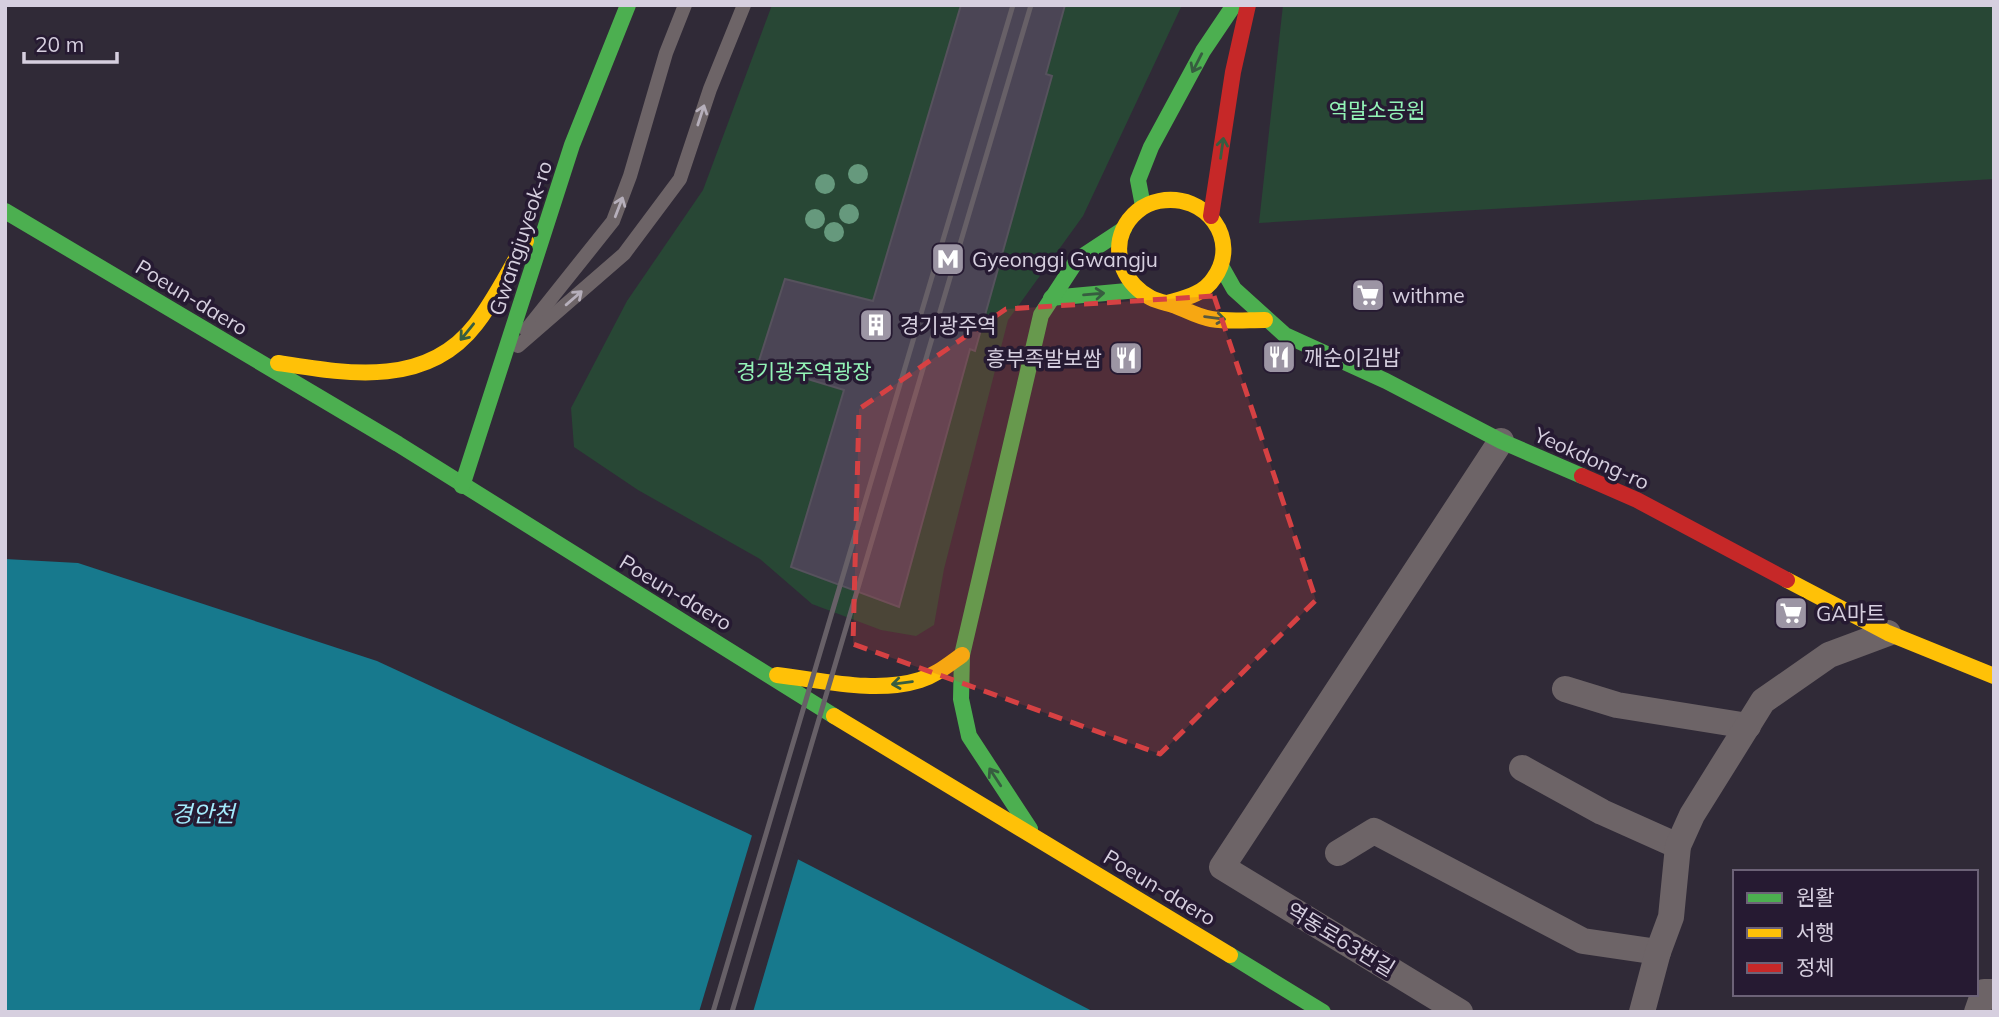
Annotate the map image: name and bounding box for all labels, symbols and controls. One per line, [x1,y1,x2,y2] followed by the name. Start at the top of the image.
[24,21,117,65] scale bar
[35,31,84,57] text: 20 m
[1190,52,1203,73] one-way arrow
[1329,97,1425,123] park label: 역말소공원
[695,104,708,126] one-way arrow
[1216,138,1229,160] one-way arrow
[483,157,557,319] street label: Gwangjuyeok-ro
[613,197,626,218] one-way arrow
[929,240,967,278] metro station icon: Gyeonggi Gwangju
[972,246,1158,272] place label: Gyeonggi Gwangju
[131,253,253,341] street label: Poeun-daero
[1349,276,1387,314] supermarket icon: withme
[1392,282,1465,308] place label: withme
[1083,287,1105,300] one-way arrow
[564,290,582,306] one-way arrow
[857,306,895,344] building icon: 경기광주역
[1203,311,1226,324] one-way arrow
[900,312,997,338] place label: 경기광주역
[459,322,475,340] one-way arrow
[1260,338,1298,376] restaurant icon: 깨순이김밥
[1107,339,1145,377] restaurant icon: 흥부족발보쌈
[1304,344,1401,370] place label: 깨순이김밥
[986,345,1102,371] place label: 흥부족발보쌈
[736,358,872,384] park label: 경기광주역광장
[1530,421,1654,495] street label: Yeokdong-ro
[615,548,737,636] street label: Poeun-daero
[1772,594,1810,632] supermarket icon: GA마트
[1816,600,1885,626] place label: GA마트
[891,676,914,689] one-way arrow
[988,768,1003,787] one-way arrow
[171,799,238,828] water label: 경안천
[1099,843,1221,931] street label: Poeun-daero
[1733,870,1978,996] legend
[1796,884,1835,910] text: 원활
[1282,896,1400,982] street label: 역동로63번길
[1796,919,1835,945] text: 서행
[1796,954,1835,980] text: 정체

